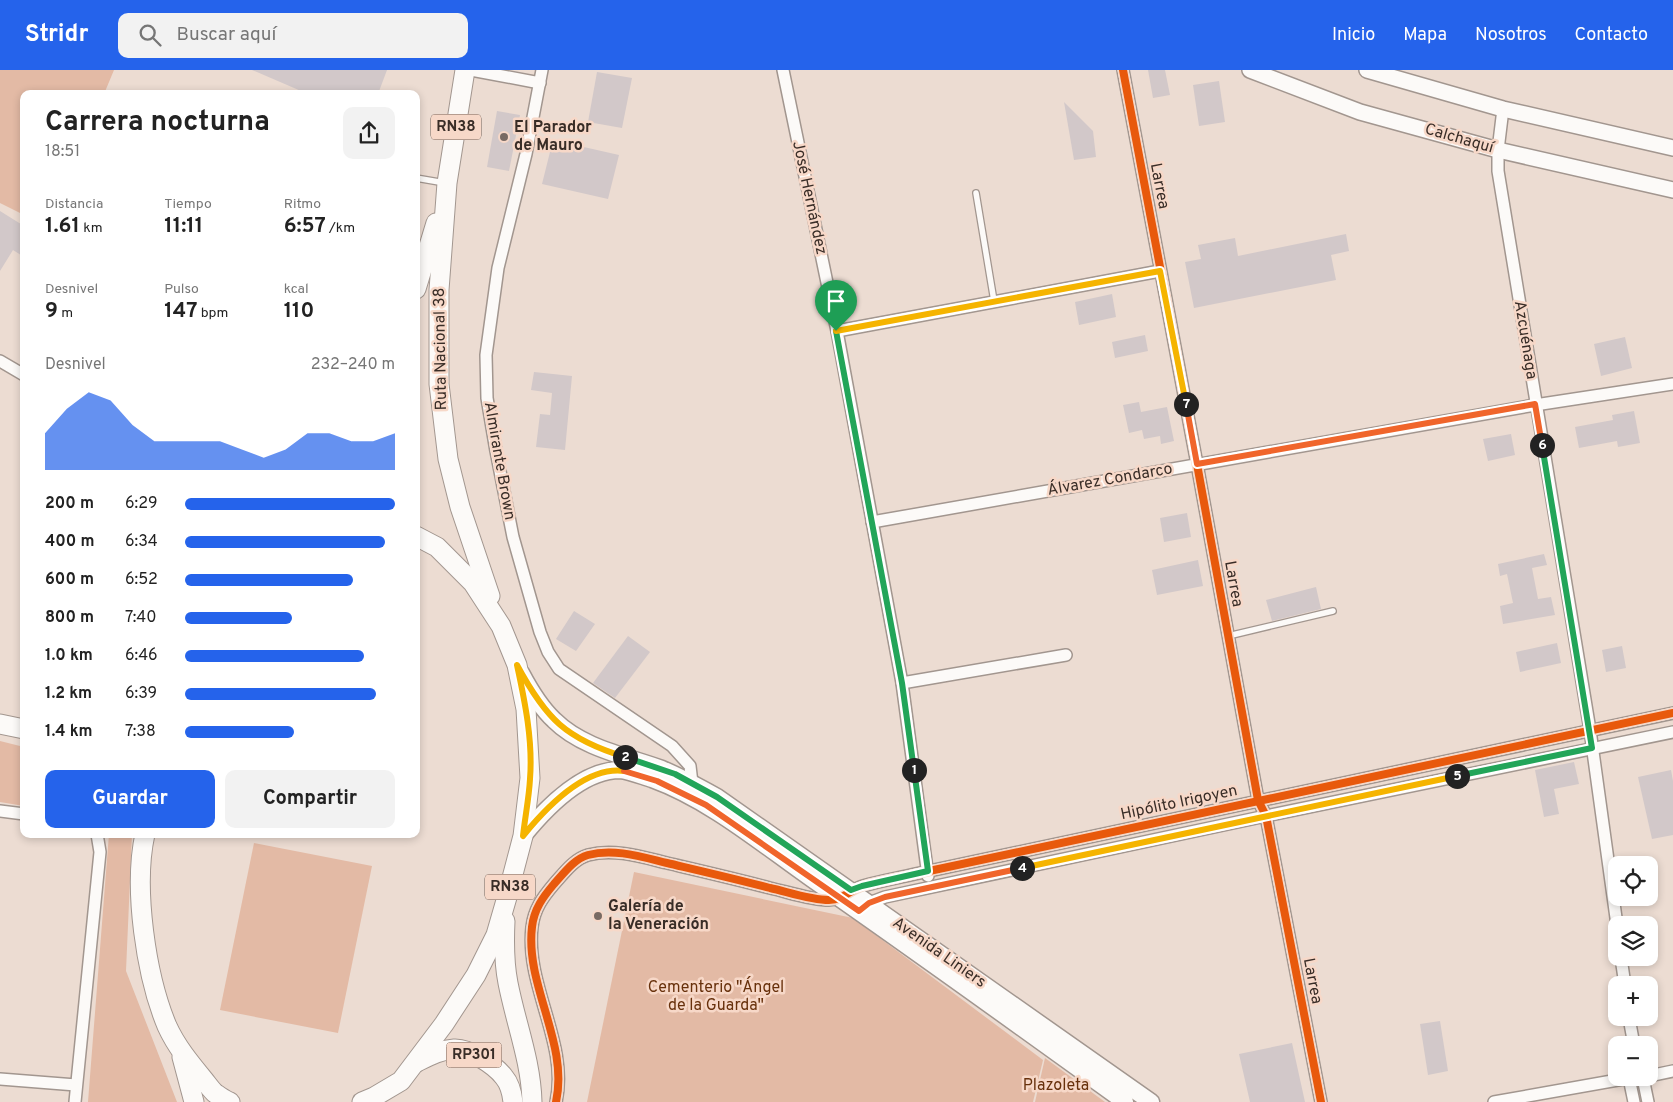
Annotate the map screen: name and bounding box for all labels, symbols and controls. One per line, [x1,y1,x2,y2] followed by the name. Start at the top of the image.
[118,13,468,58] search box
[25,20,88,50] text: Stridr
[136,21,164,49] icon: search
[176,23,276,47] text: Buscar aquí
[1332,24,1375,47] text: Inicio
[1403,24,1447,47] text: Mapa
[1475,24,1547,47] text: Nosotros
[1575,24,1648,47] text: Contacto
[45,105,270,141] text: Carrera nocturna
[343,107,395,159] button: share
[431,114,481,140] road number: RN38
[514,118,592,156] place label: El Parador de Mauro
[1422,120,1498,159] street label: Calchaquí
[498,131,510,143] marker: El Parador de Mauro
[787,139,831,257] street label: José Hernández
[45,142,80,162] text: 18:51
[1145,161,1173,211] street label: Larrea
[45,196,103,213] text: Distancia
[164,196,212,213] text: Tiempo
[284,196,321,213] text: Ritmo
[45,213,80,240] text: 1.61
[164,213,203,240] text: 11:11
[284,213,326,240] text: 6:57
[80,220,103,237] text: km
[326,220,355,237] text: /km
[815,280,857,331] pin
[45,281,98,298] text: Desnivel
[164,281,199,298] text: Pulso
[284,281,309,298] text: kcal
[430,287,452,411] street label: Ruta Nacional 38
[822,287,850,315] icon: arrive
[45,298,58,325] text: 9
[164,298,198,325] text: 147
[284,298,314,325] text: 110
[1509,299,1541,381] street label: Azcuénaga
[58,305,73,322] text: m
[198,305,228,322] text: bpm
[45,355,106,375] text: Desnivel
[311,355,395,375] text: 232–240 m
[1174,392,1198,416] pin: 7
[1183,396,1190,413] text: 7
[479,400,519,522] street label: Almirante Brown
[1530,432,1554,458] pin: 6
[1538,437,1547,454] text: 6
[1046,457,1174,501] street label: Álvarez Condarco
[45,494,94,514] text: 200 m
[125,494,158,514] text: 6:29
[45,532,94,552] text: 400 m
[125,532,158,552] text: 6:34
[1219,559,1247,609] street label: Larrea
[45,570,94,590] text: 600 m
[125,570,158,590] text: 6:52
[45,608,94,628] text: 800 m
[125,608,157,628] text: 7:40
[45,646,93,666] text: 1.0 km
[125,646,158,666] text: 6:46
[45,684,92,704] text: 1.2 km
[125,684,157,704] text: 6:39
[45,722,93,742] text: 1.4 km
[125,722,156,742] text: 7:38
[612,744,638,770] pin: 2
[621,749,630,766] text: 2
[902,758,926,782] pin: 1
[912,762,917,779] text: 1
[1444,764,1470,788] pin: 5
[1453,768,1462,785] text: 5
[45,770,215,828] button: Guardar
[225,770,395,828] button: Compartir
[1119,781,1239,825] street label: Hipólito Irigoyen
[1010,856,1034,880] pin: 4
[1608,856,1658,1086] map controls
[1608,856,1658,906] button: locate
[1018,860,1027,877] text: 4
[485,874,535,900] road number: RN38
[608,897,709,935] place label: Galería de la Veneración
[592,910,604,922] marker: Galería de la Veneración
[888,913,990,993] street label: Avenida Liniers
[1608,916,1658,966] button: layers
[1298,956,1326,1006] street label: Larrea
[648,976,784,1016] park label: Cementerio "Ángel de la Guarda"
[1608,976,1658,1026] button: +
[1608,1036,1658,1086] button: −
[446,1042,502,1068] road number: RP301
[1023,1076,1089,1096] park label: Plazoleta

